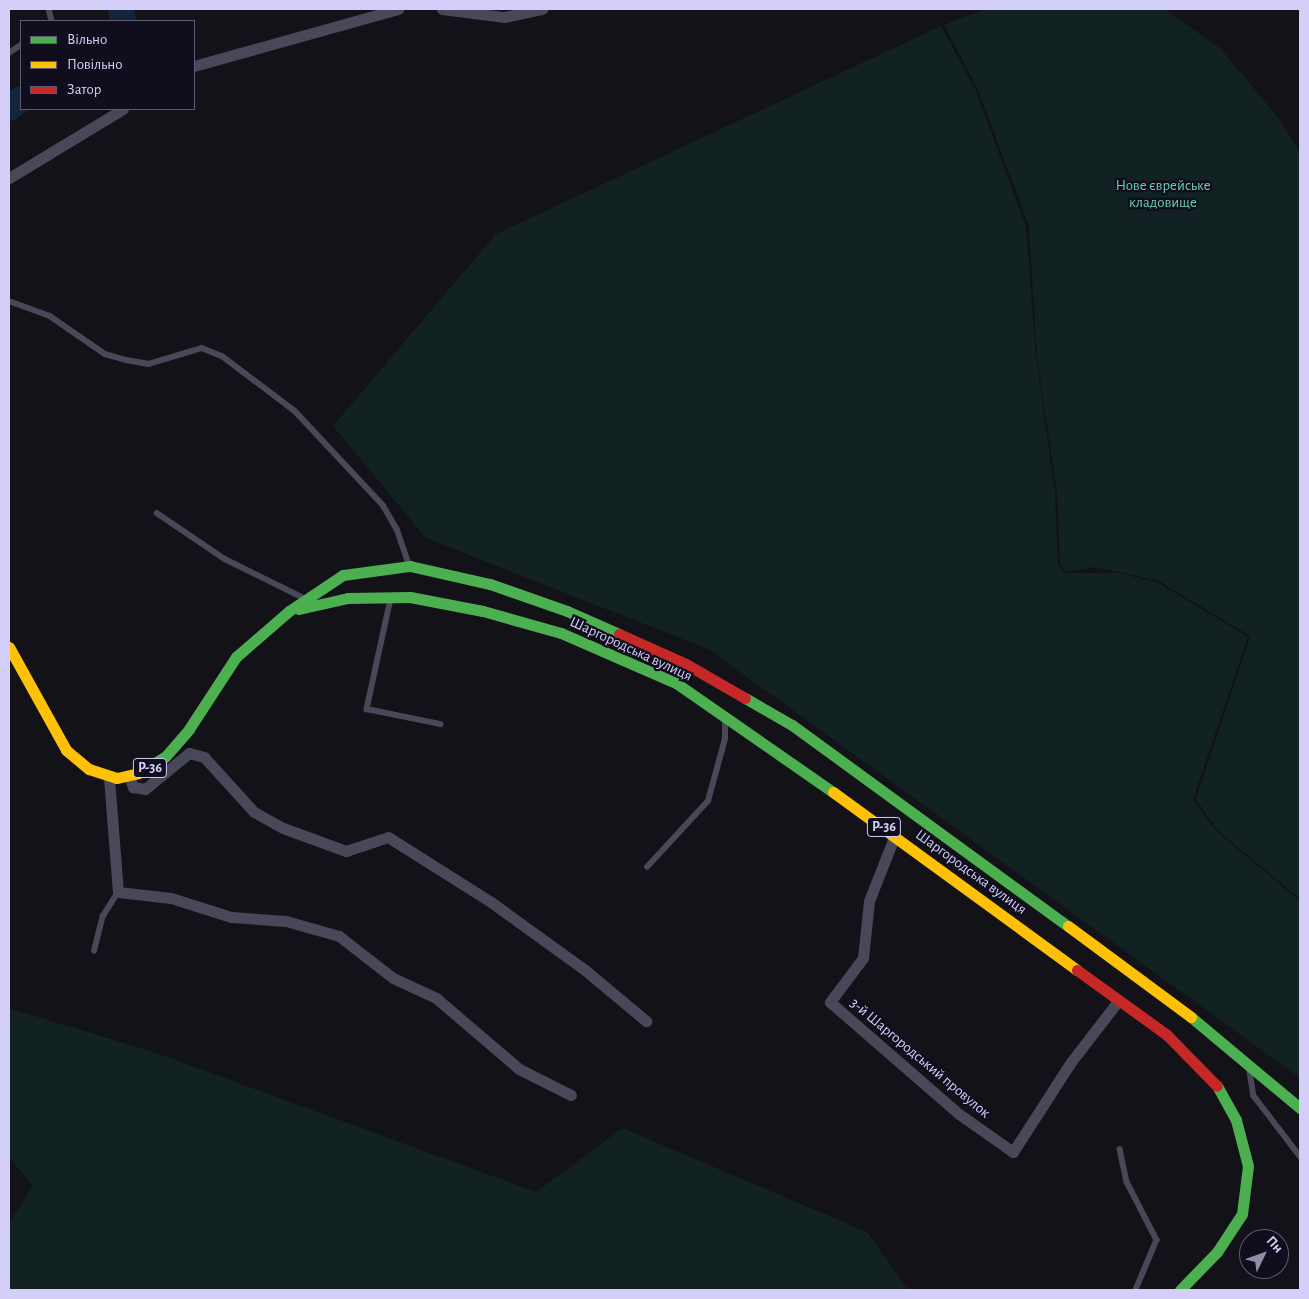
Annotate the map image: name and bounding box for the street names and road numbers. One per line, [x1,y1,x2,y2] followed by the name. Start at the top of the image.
[567,613,695,685] street label: Шаргородська вулиця
[132,756,168,780] road number: Р-36
[866,816,902,839] road number: Р-36
[912,826,1030,918] street label: Шаргородська вулиця
[846,994,994,1122] street label: 3-й Шаргородський провулок

